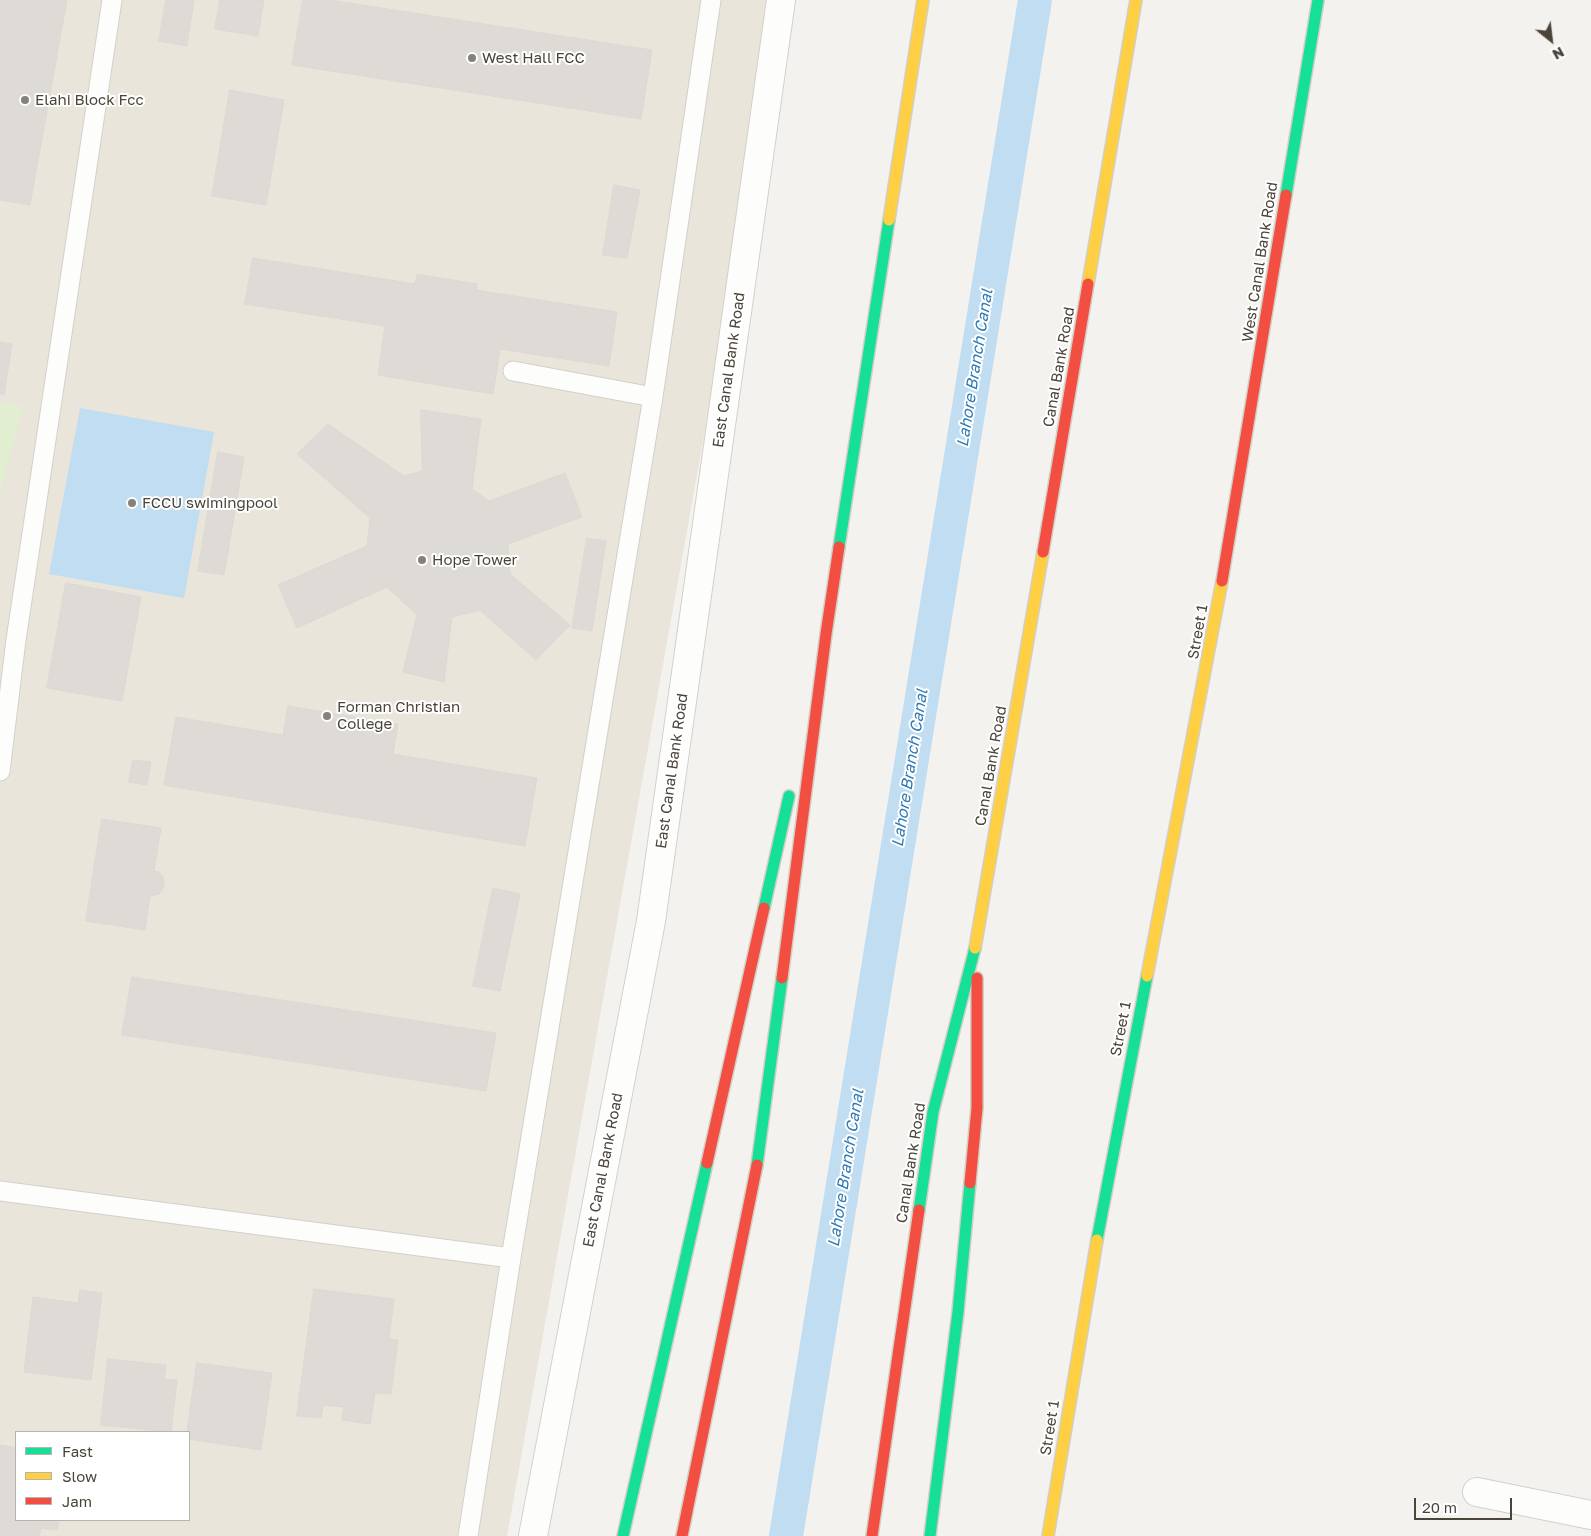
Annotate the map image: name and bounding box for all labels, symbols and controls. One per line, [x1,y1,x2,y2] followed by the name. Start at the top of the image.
[1526,15,1576,65] north arrow
[1550,44,1567,64] text: N
[482,49,585,67] place label: West Hall FCC
[466,52,478,64] marker: West Hall FCC
[35,91,144,109] place label: Elahi Block Fcc
[19,94,31,106] marker: Elahi Block Fcc
[1238,181,1282,343] street label: West Canal Bank Road
[953,288,997,448] water label: Lahore Branch Canal
[709,291,749,449] street label: East Canal Bank Road
[1040,306,1078,428] street label: Canal Bank Road
[142,494,278,512] place label: FCCU swimingpool
[126,497,138,509] marker: FCCU swimingpool
[432,551,517,569] place label: Hope Tower
[416,554,428,566] marker: Hope Tower
[1184,603,1212,661] street label: Street 1
[888,688,932,848] water label: Lahore Branch Canal
[652,692,692,850] street label: East Canal Bank Road
[337,698,460,733] place label: Forman Christian College
[972,705,1010,827] street label: Canal Bank Road
[321,710,333,722] marker: Forman Christian College
[1107,1000,1135,1058] street label: Street 1
[824,1088,868,1248] water label: Lahore Branch Canal
[579,1091,627,1249] street label: East Canal Bank Road
[893,1102,929,1224] street label: Canal Bank Road
[1037,1399,1063,1457] street label: Street 1
[15,1431,190,1521] legend
[62,1442,93,1460] text: Fast
[62,1467,97,1485] text: Slow
[1416,1488,1514,1520] scale bar
[62,1492,92,1510] text: Jam
[1422,1498,1457,1516] text: 20 m

